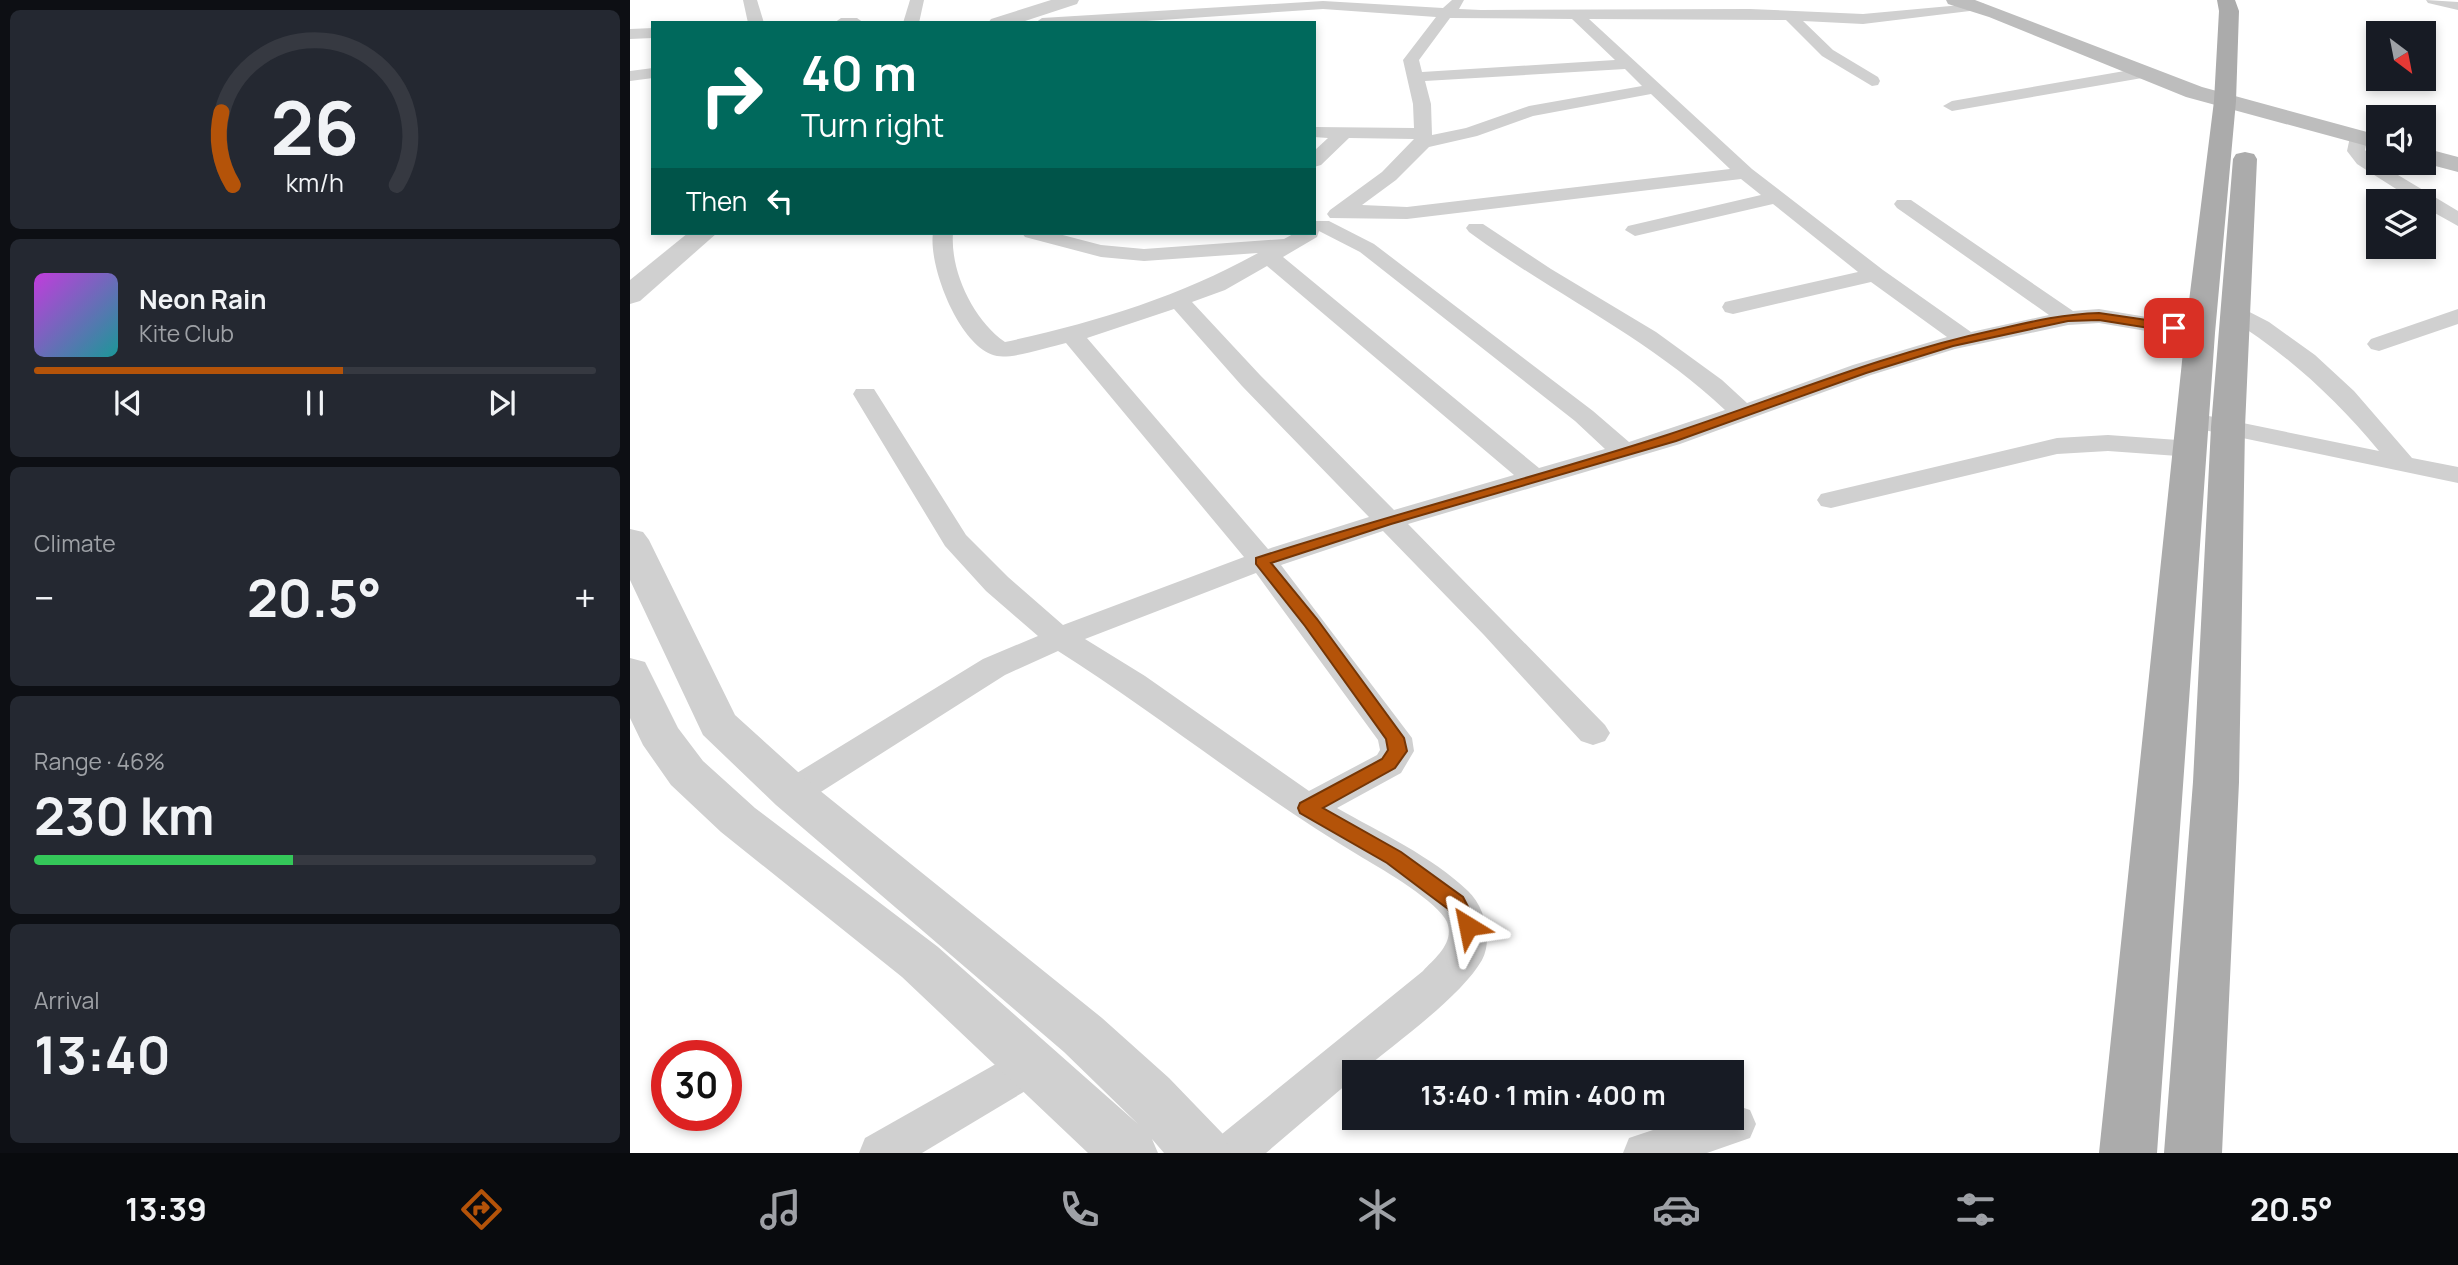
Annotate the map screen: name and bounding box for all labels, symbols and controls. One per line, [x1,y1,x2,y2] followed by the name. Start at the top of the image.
[2366,21,2436,91] north arrow
[2366,21,2436,259] map controls
[801,39,917,106] text: 40 m
[686,49,777,140] icon: right
[271,78,359,178] text: 26
[801,103,944,147] text: Turn right
[2366,105,2436,175] button: sound
[286,165,344,200] text: km/h
[761,182,799,220] icon: left
[686,183,747,219] text: Then
[2366,189,2436,259] button: layers
[139,281,267,317] text: Neon Rain
[2144,298,2204,358] pin
[2155,309,2193,347] icon: arrive
[139,317,234,349] text: Kite Club
[109,384,147,422] icon: previous
[296,384,334,422] icon: pause
[483,384,521,422] icon: next
[34,527,116,559] text: Climate
[247,562,382,633] text: 20.5°
[34,571,55,623] text: −
[574,571,596,623] text: +
[34,745,165,777] text: Range · 46%
[34,780,215,851] text: 230 km
[1431,889,1505,963] position arrow
[34,984,100,1016] text: Arrival
[34,1019,171,1090] text: 13:40
[651,1040,742,1131] speed limit sign: 30
[1420,1077,1666,1113] text: 13:40 · 1 min · 400 m
[457,1185,506,1234] icon: directions
[756,1185,805,1234] icon: music
[1055,1185,1104,1234] icon: phone
[1353,1185,1402,1234] icon: climate
[1652,1185,1701,1234] icon: car
[1951,1185,2000,1234] icon: filters
[125,1187,207,1231] text: 13:39
[2250,1187,2333,1231] text: 20.5°

